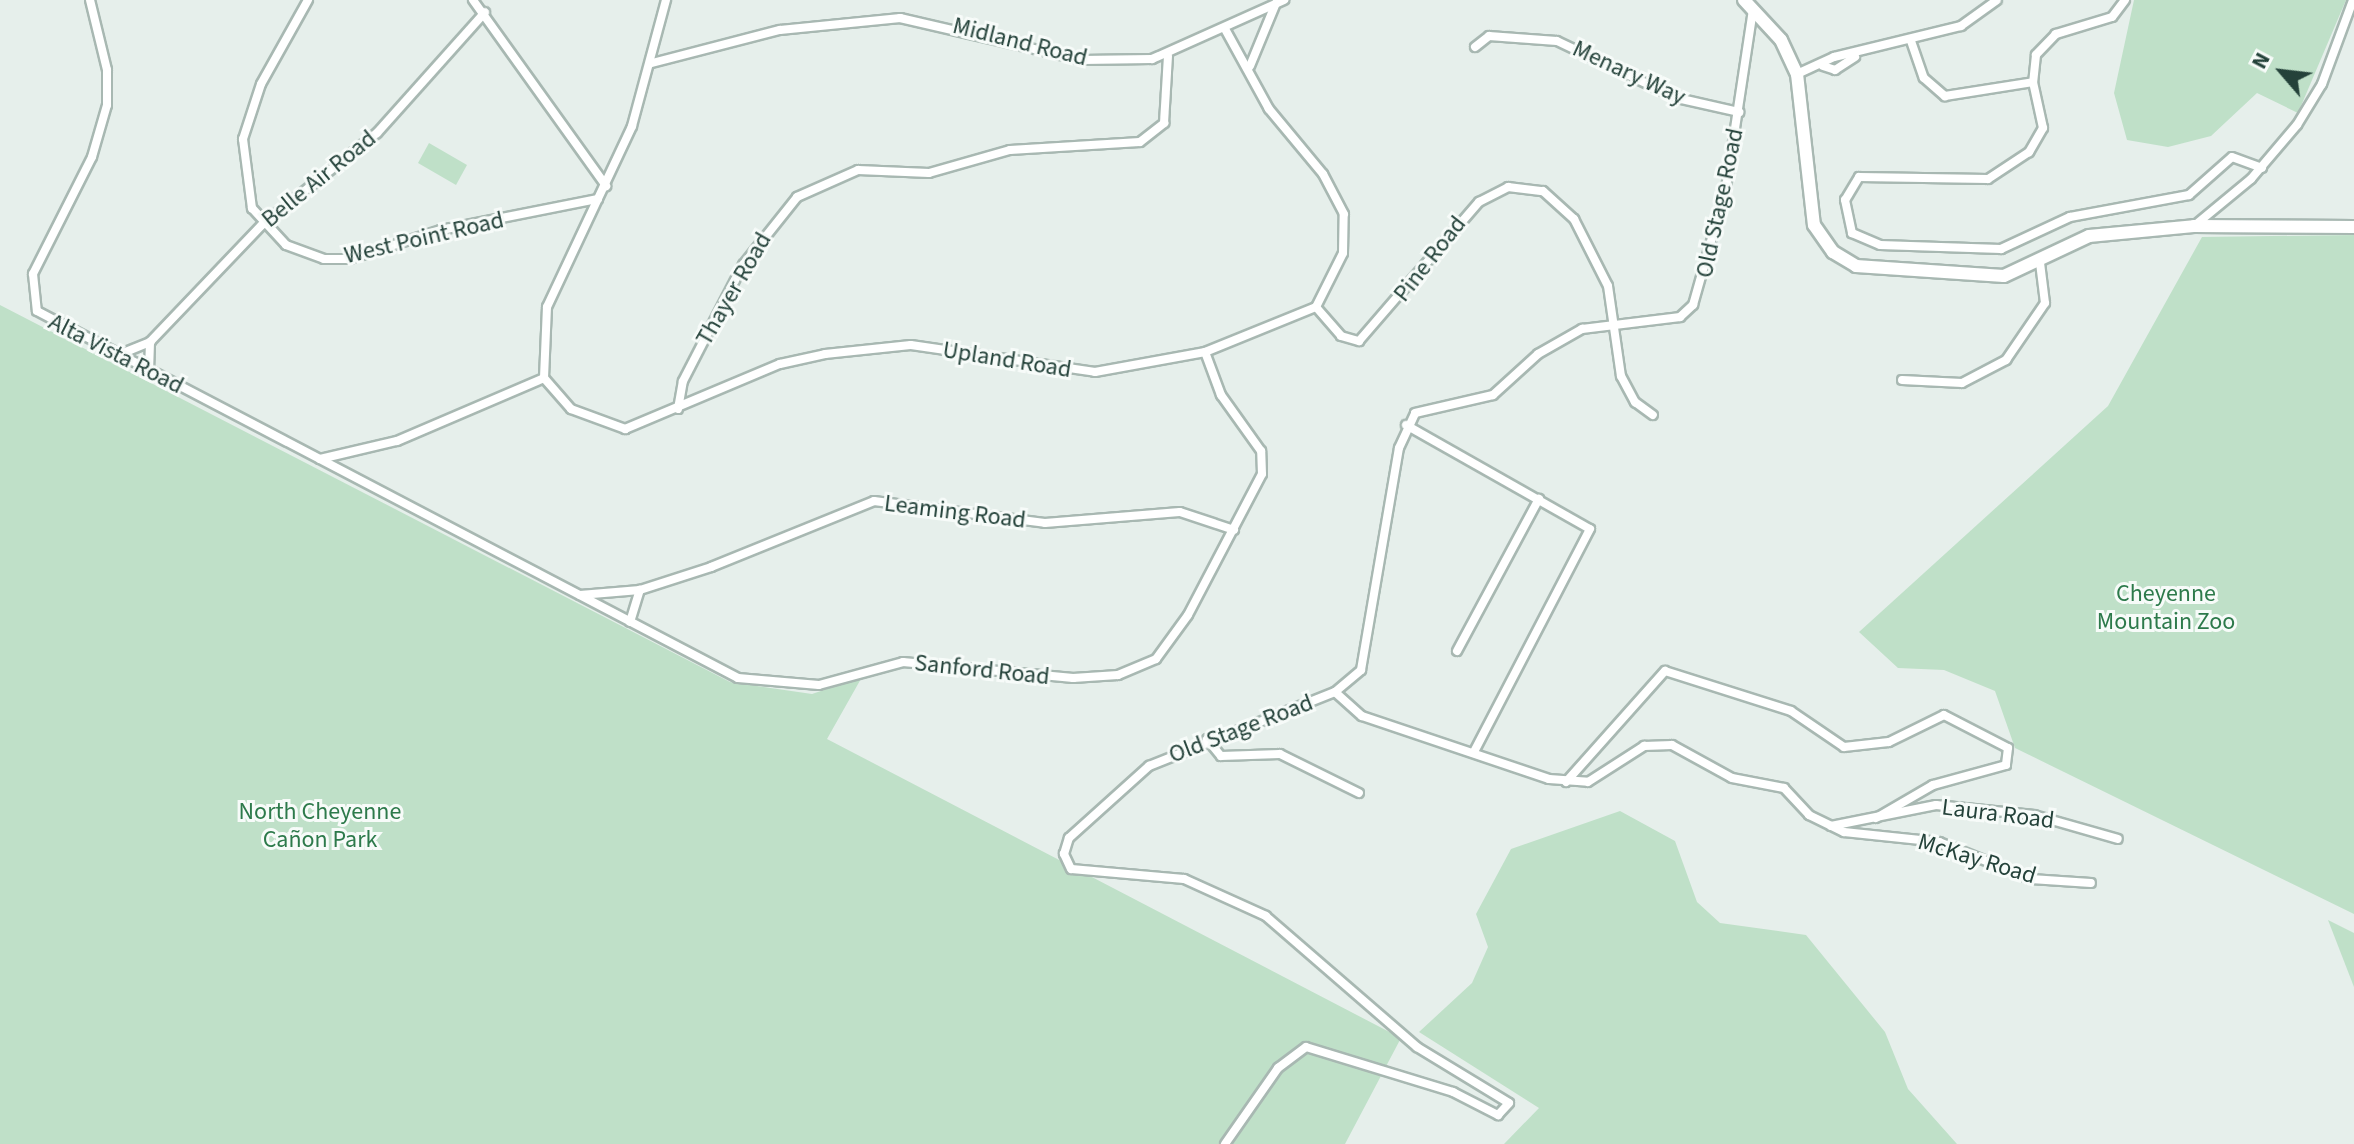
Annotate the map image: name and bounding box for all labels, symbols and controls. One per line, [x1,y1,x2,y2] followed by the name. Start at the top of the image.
[950,11,1090,73] street label: Midland Road
[2242,32,2322,112] north arrow
[1568,34,1690,112] street label: Menary Way
[2243,47,2278,75] text: N
[256,124,382,234] street label: Belle Air Road
[1690,126,1750,280] street label: Old Stage Road
[341,206,507,270] street label: West Point Road
[1388,210,1472,308] street label: Pine Road
[690,227,778,351] street label: Thayer Road
[44,308,188,400] street label: Alta Vista Road
[941,336,1073,384] street label: Upland Road
[883,489,1027,535] street label: Leaming Road
[2097,580,2235,636] park label: Cheyenne Mountain Zoo
[913,649,1051,691] street label: Sanford Road
[1165,688,1317,770] street label: Old Stage Road
[1940,793,2056,835] street label: Laura Road
[239,798,401,854] park label: North Cheyenne Cañon Park
[1915,827,2039,891] street label: McKay Road

